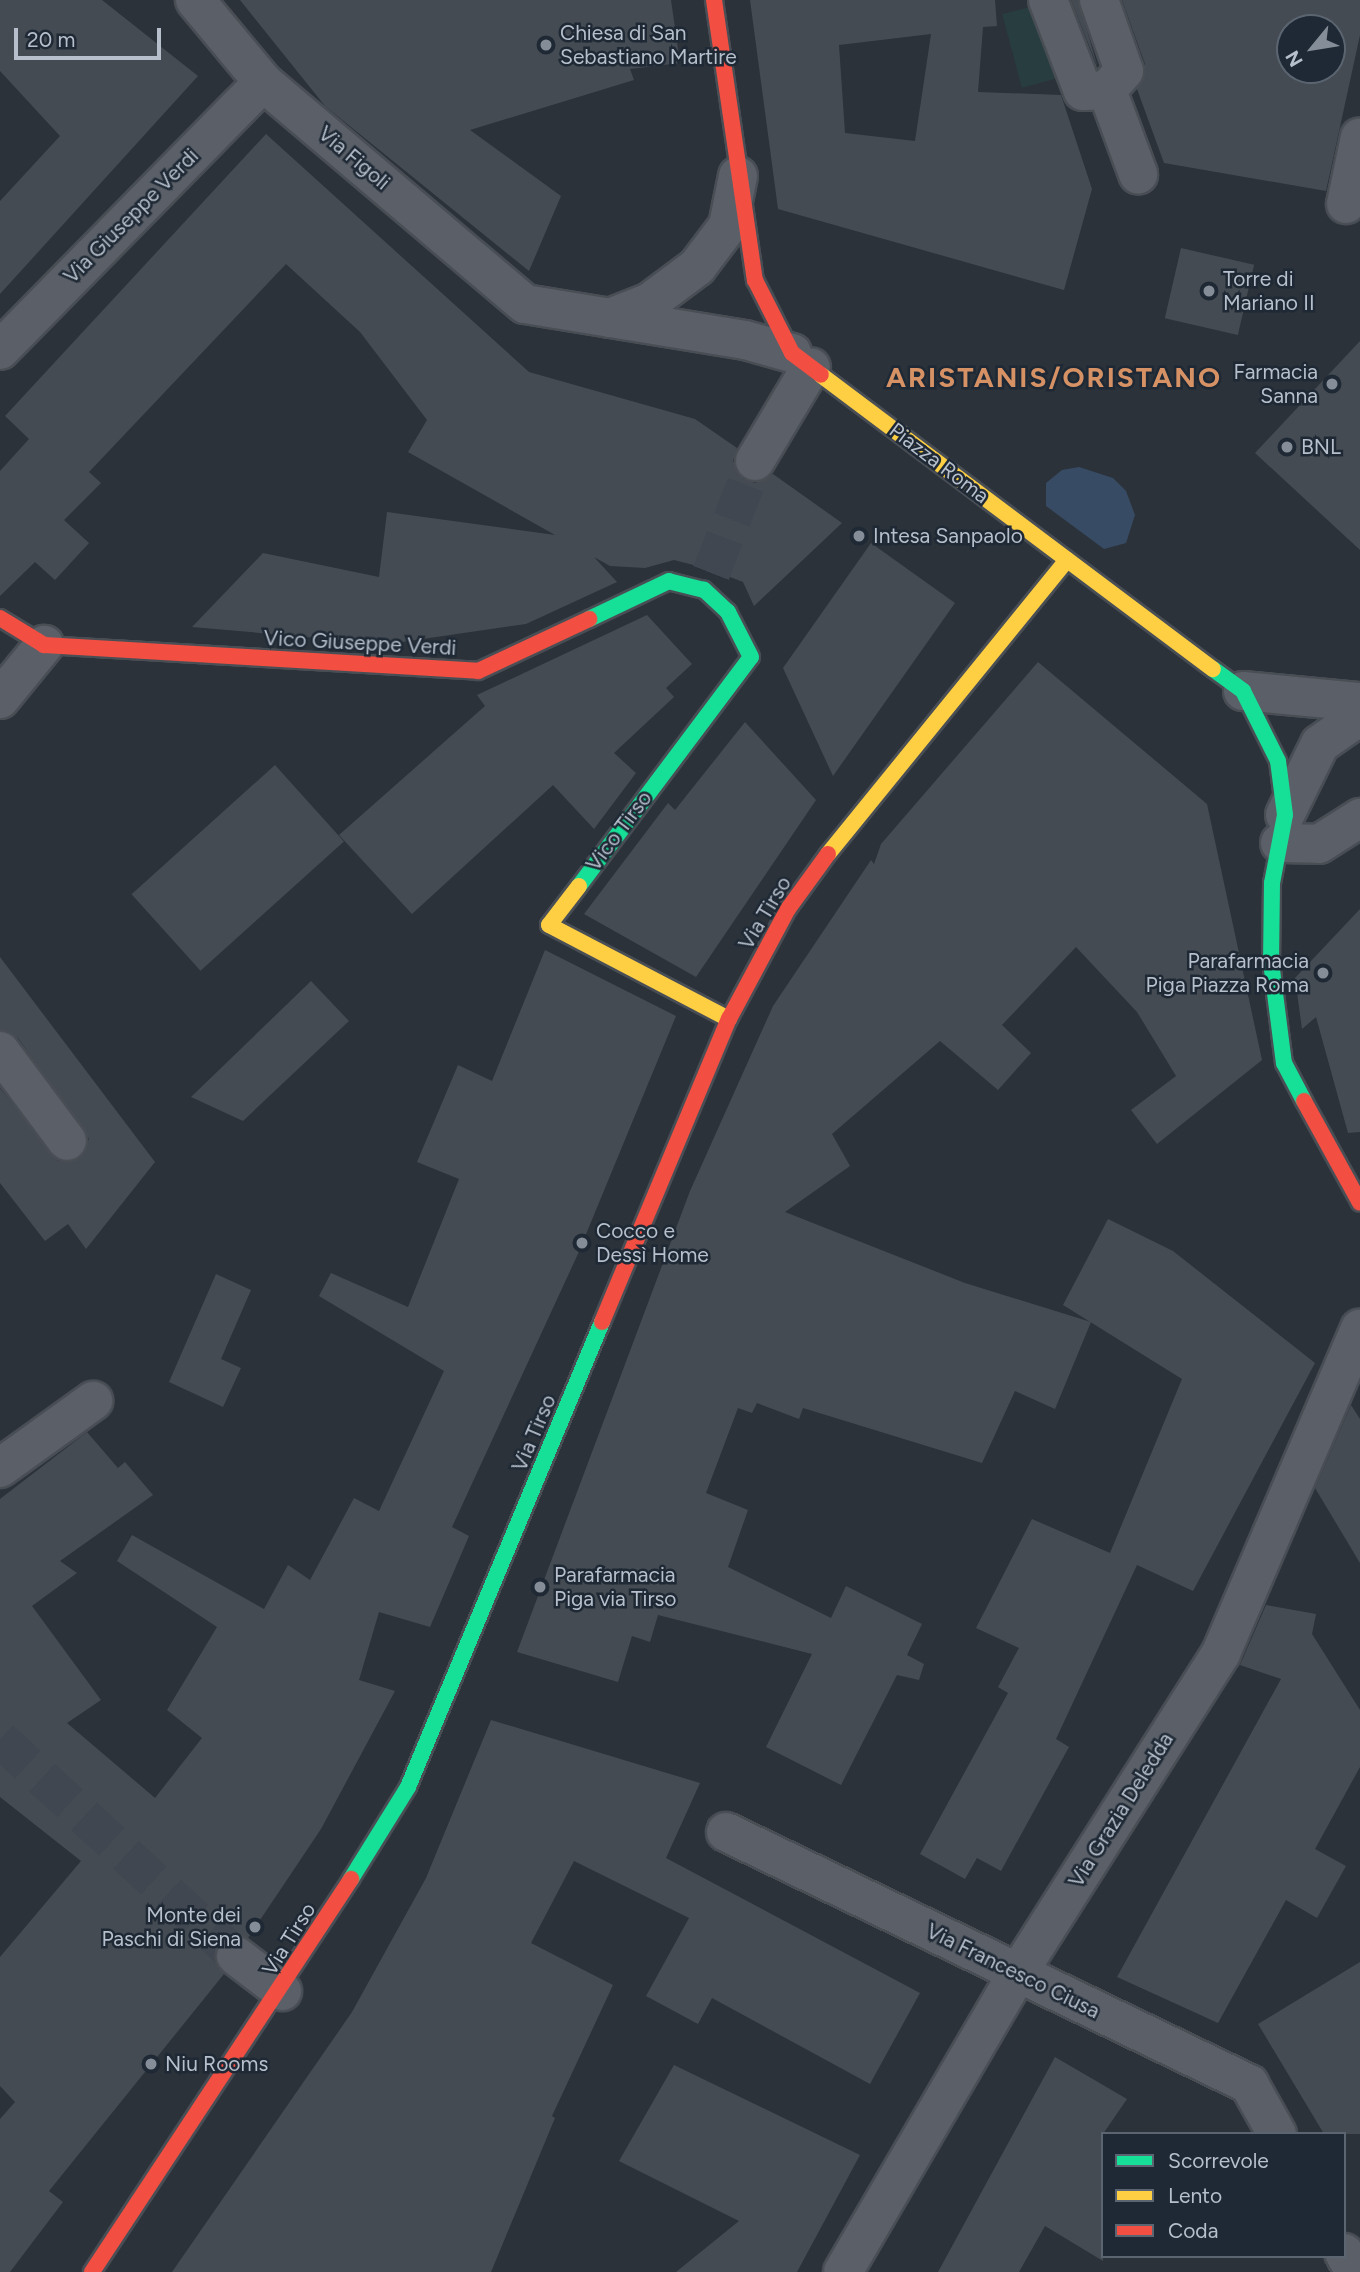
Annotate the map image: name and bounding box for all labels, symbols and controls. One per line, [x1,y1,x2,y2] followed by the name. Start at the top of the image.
[18,14,164,58] scale bar
[1276,14,1346,84] north arrow
[560,20,737,70] place label: Chiesa di San Sebastiano Martire
[27,27,75,52] text: 20 m
[538,37,554,53] marker: Chiesa di San Sebastiano Martire
[1280,47,1308,71] text: N
[313,121,395,195] street label: Via Figoli
[58,143,204,289] street label: Via Giuseppe Verdi
[1223,266,1315,316] place label: Torre di Mariano II
[1201,283,1217,299] marker: Torre di Mariano II
[1233,359,1318,409] place label: Farmacia Sanna
[888,360,1220,394] district label: ARISTANIS/ORISTANO
[1324,376,1340,392] marker: Farmacia Sanna
[884,417,994,509] street label: Piazza Roma
[1301,434,1341,460] place label: BNL
[1279,439,1295,455] marker: BNL
[873,523,1023,549] place label: Intesa Sanpaolo
[851,528,867,544] marker: Intesa Sanpaolo
[263,625,457,661] street label: Vico Giuseppe Verdi
[581,786,657,876] street label: Vico Tirso
[733,872,797,954] street label: Via Tirso
[1146,948,1309,998] place label: Parafarmacia Piga Piazza Roma
[1315,965,1331,981] marker: Parafarmacia Piga Piazza Roma
[596,1218,709,1268] place label: Cocco e Dessì Home
[574,1235,590,1251] marker: Cocco e Dessì Home
[507,1391,561,1475] street label: Via Tirso
[554,1562,676,1612] place label: Parafarmacia Piga via Tirso
[532,1579,548,1595] marker: Parafarmacia Piga via Tirso
[1063,1728,1179,1892] street label: Via Grazia Deledda
[257,1898,321,1980] street label: Via Tirso
[101,1902,241,1952] place label: Monte dei Paschi di Siena
[922,1918,1104,2024] street label: Via Francesco Ciusa
[247,1919,263,1935] marker: Monte dei Paschi di Siena
[165,2051,268,2077] place label: Niu Rooms
[143,2056,159,2072] marker: Niu Rooms
[1101,2132,1346,2258] legend
[1168,2148,1269,2173] text: Scorrevole
[1168,2183,1222,2208] text: Lento
[1168,2218,1218,2243] text: Coda

